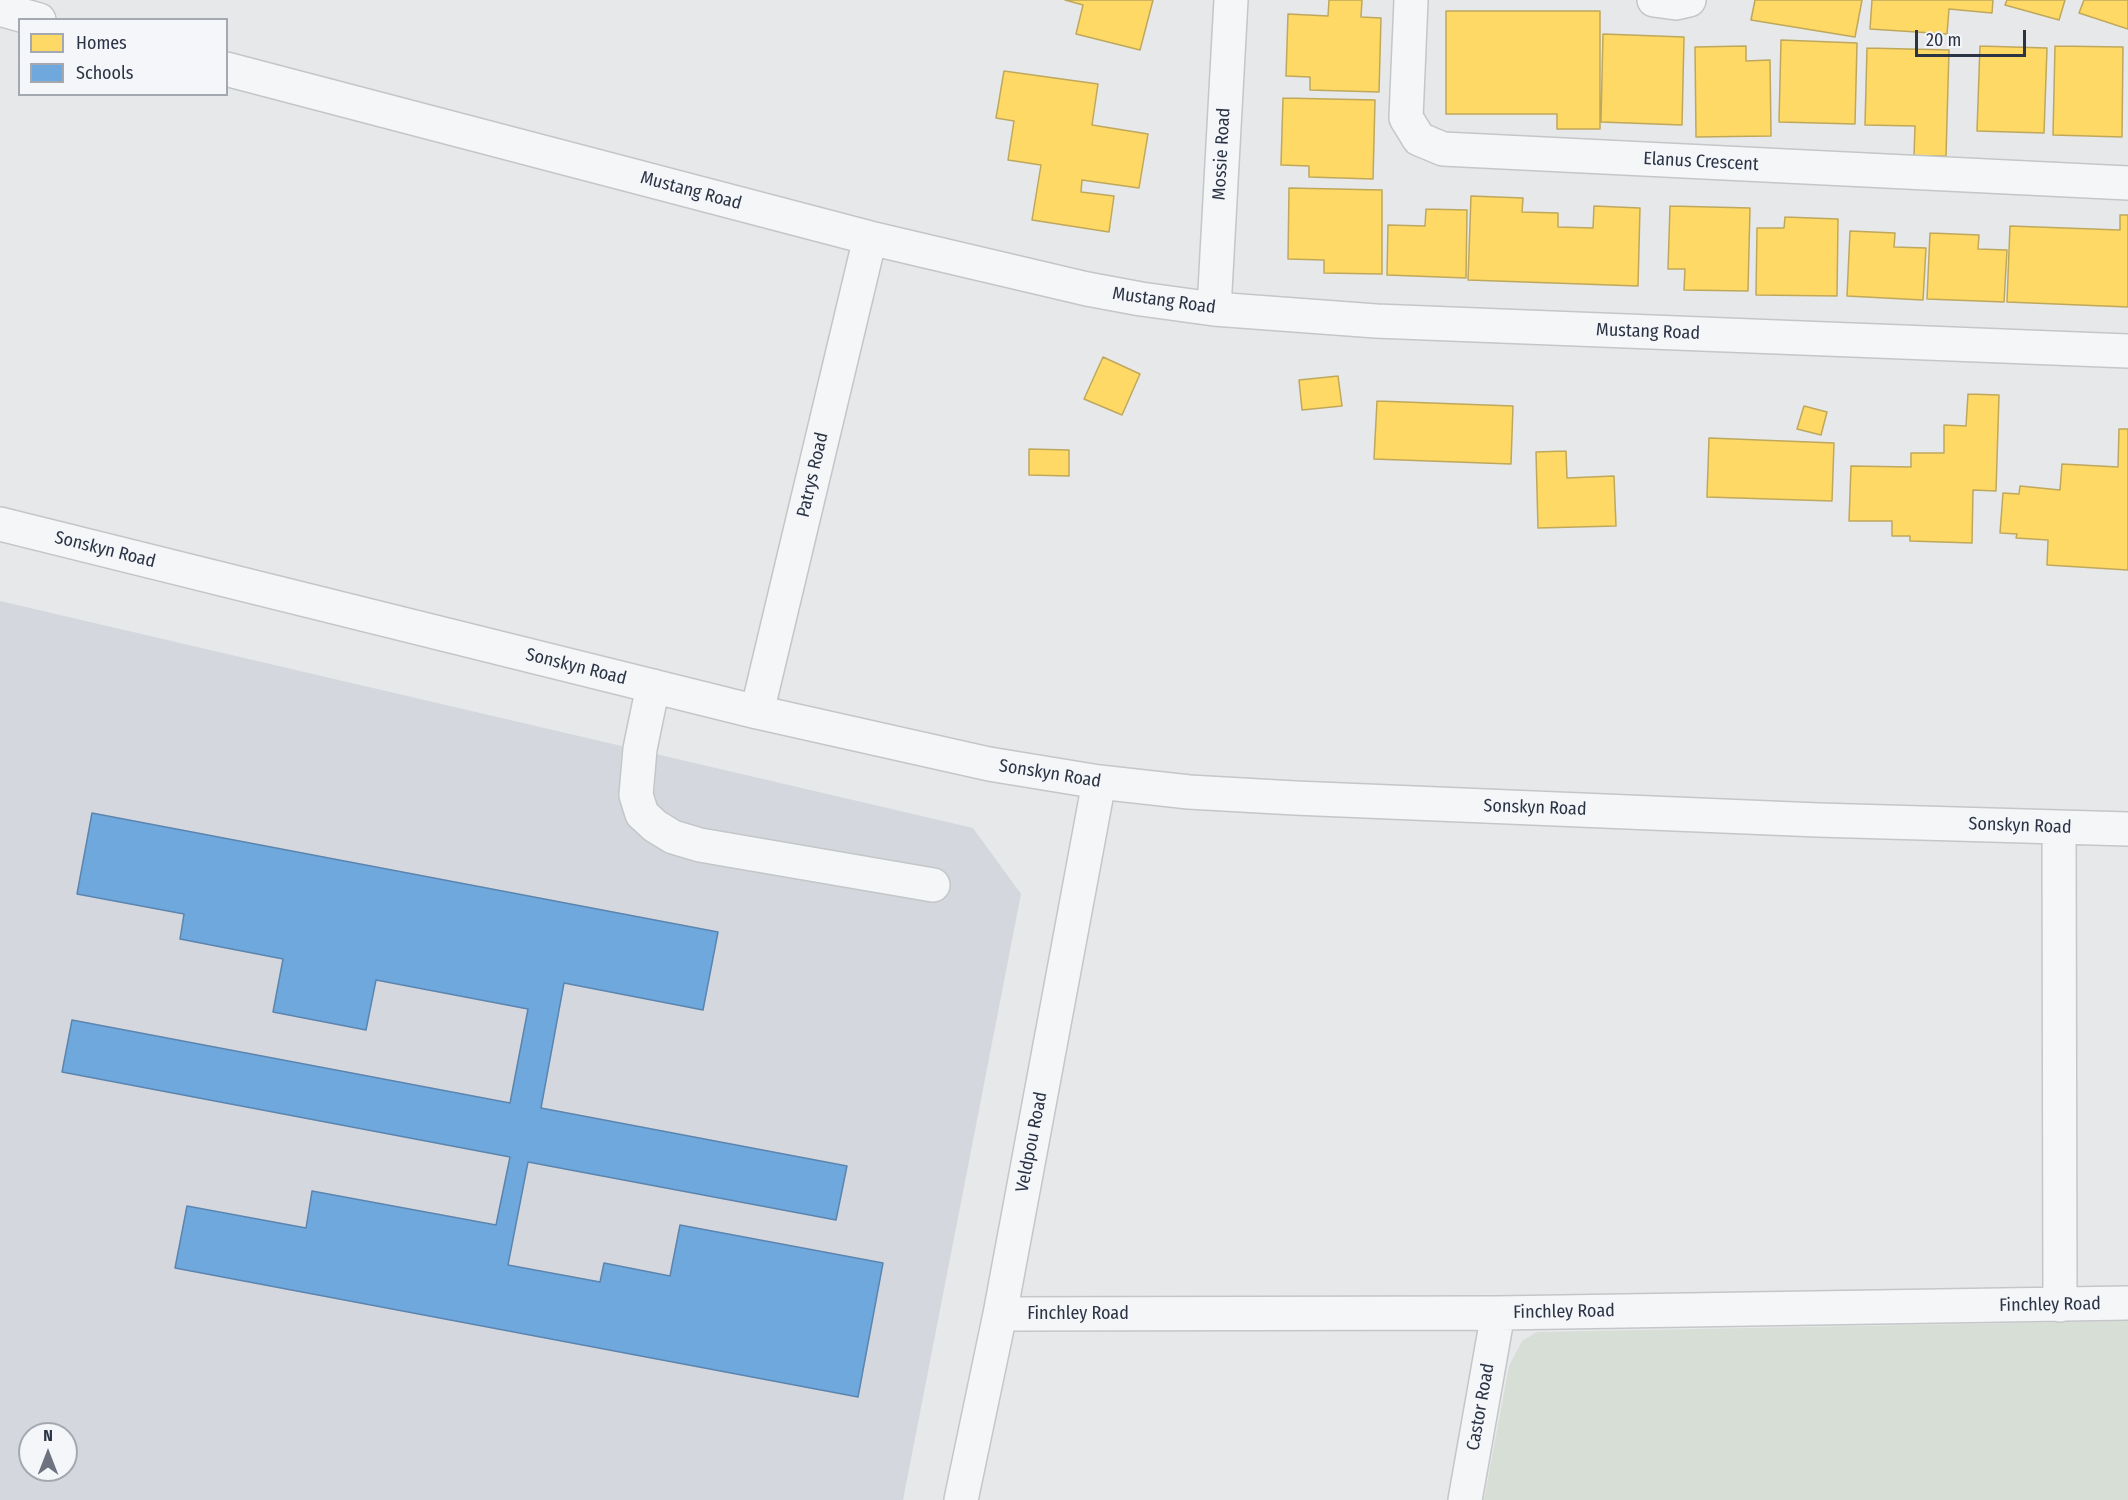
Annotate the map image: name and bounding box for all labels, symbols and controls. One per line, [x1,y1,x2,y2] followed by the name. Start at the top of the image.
[18,18,228,96] legend
[1918,18,2029,56] scale bar
[1926,29,1961,51] text: 20 m
[76,32,127,54] text: Homes
[76,62,134,84] text: Schools
[1209,107,1235,201] street label: Mossie Road
[1643,148,1759,176] street label: Elanus Crescent
[638,167,744,215] street label: Mustang Road
[1111,283,1217,319] street label: Mustang Road
[1596,319,1700,345] street label: Mustang Road
[793,430,833,520] street label: Patrys Road
[52,527,158,573] street label: Sonskyn Road
[523,644,629,690] street label: Sonskyn Road
[997,755,1103,793] street label: Sonskyn Road
[1483,795,1587,821] street label: Sonskyn Road
[1968,813,2072,839] street label: Sonskyn Road
[1012,1090,1052,1194] street label: Veldpou Road
[1999,1293,2101,1317] street label: Finchley Road
[1513,1300,1615,1324] street label: Finchley Road
[1027,1303,1129,1325] street label: Finchley Road
[1463,1362,1499,1452] street label: Castor Road
[18,1422,78,1482] north arrow
[43,1426,53,1445] text: N

